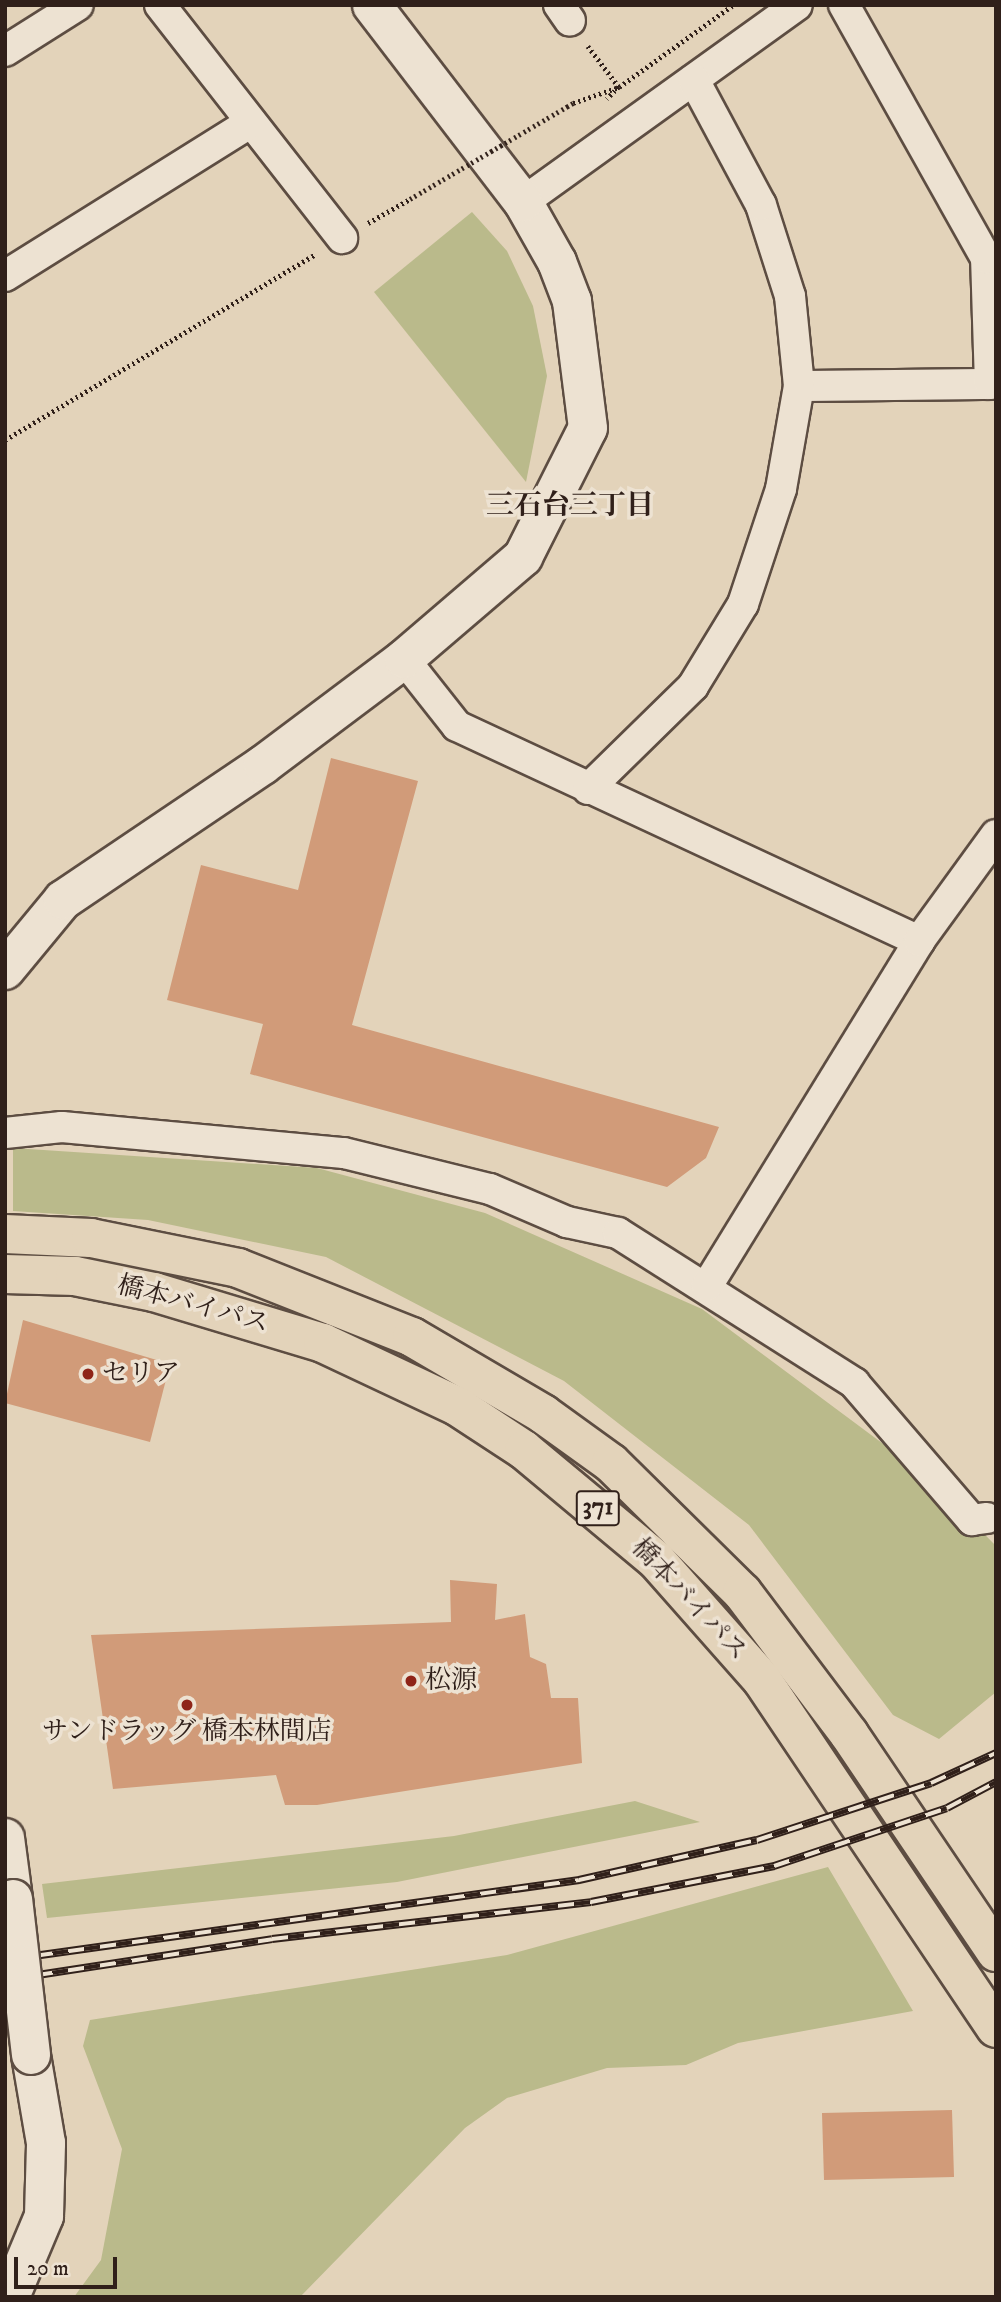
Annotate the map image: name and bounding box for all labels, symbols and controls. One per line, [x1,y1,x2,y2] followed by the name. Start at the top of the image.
[486,489,654,523] district label: 三石台三丁目
[114,1270,272,1340] street label: 橋本バイパス
[102,1358,180,1390] place label: セリア
[80,1366,96,1382] marker: セリア
[575,1488,621,1528] road number: 371
[624,1532,754,1668] street label: 橋本バイパス
[425,1665,477,1697] place label: 松源
[403,1673,419,1689] marker: 松源
[179,1697,195,1713] marker: サンドラッグ 橋本林間店
[41,1716,333,1748] place label: サンドラッグ 橋本林間店
[18,2242,121,2286] scale bar
[27,2256,69,2282] text: 20 m

